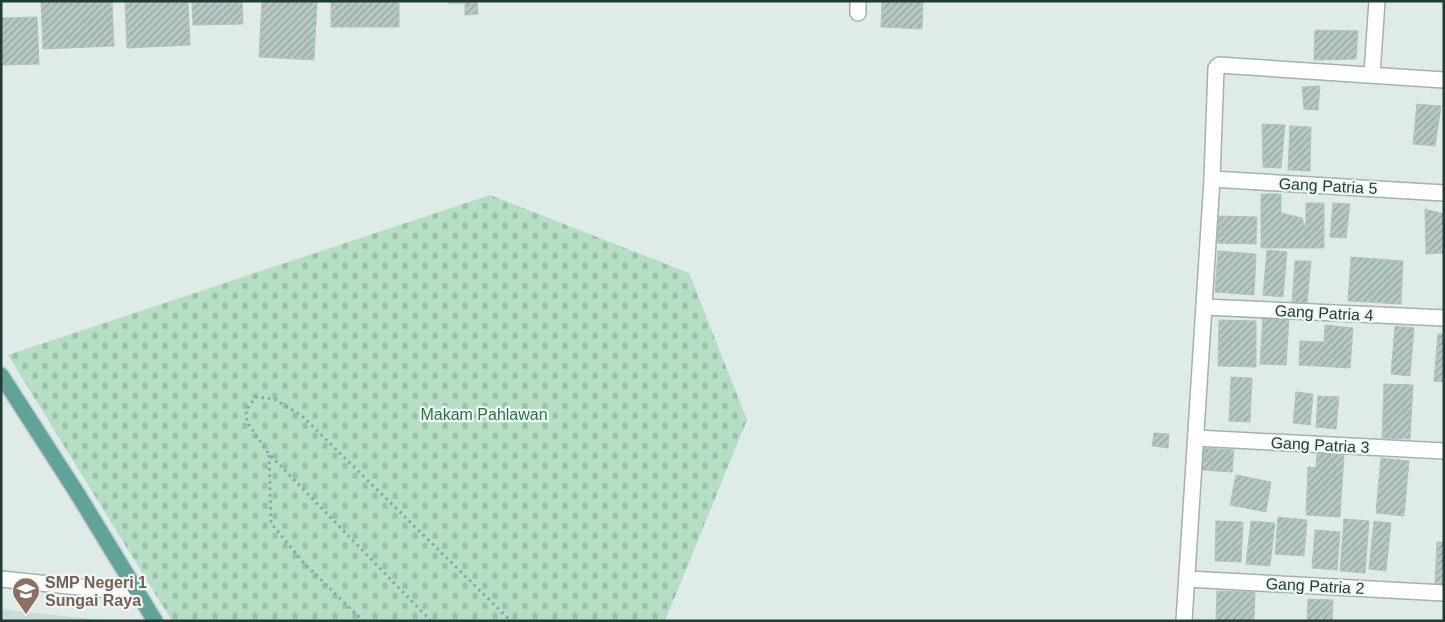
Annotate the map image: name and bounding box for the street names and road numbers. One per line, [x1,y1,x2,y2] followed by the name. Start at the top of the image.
[1278,175,1378,197] street label: Gang Patria 5
[1274,302,1374,324] street label: Gang Patria 4
[1270,434,1370,456] street label: Gang Patria 3
[1265,575,1365,597] street label: Gang Patria 2

